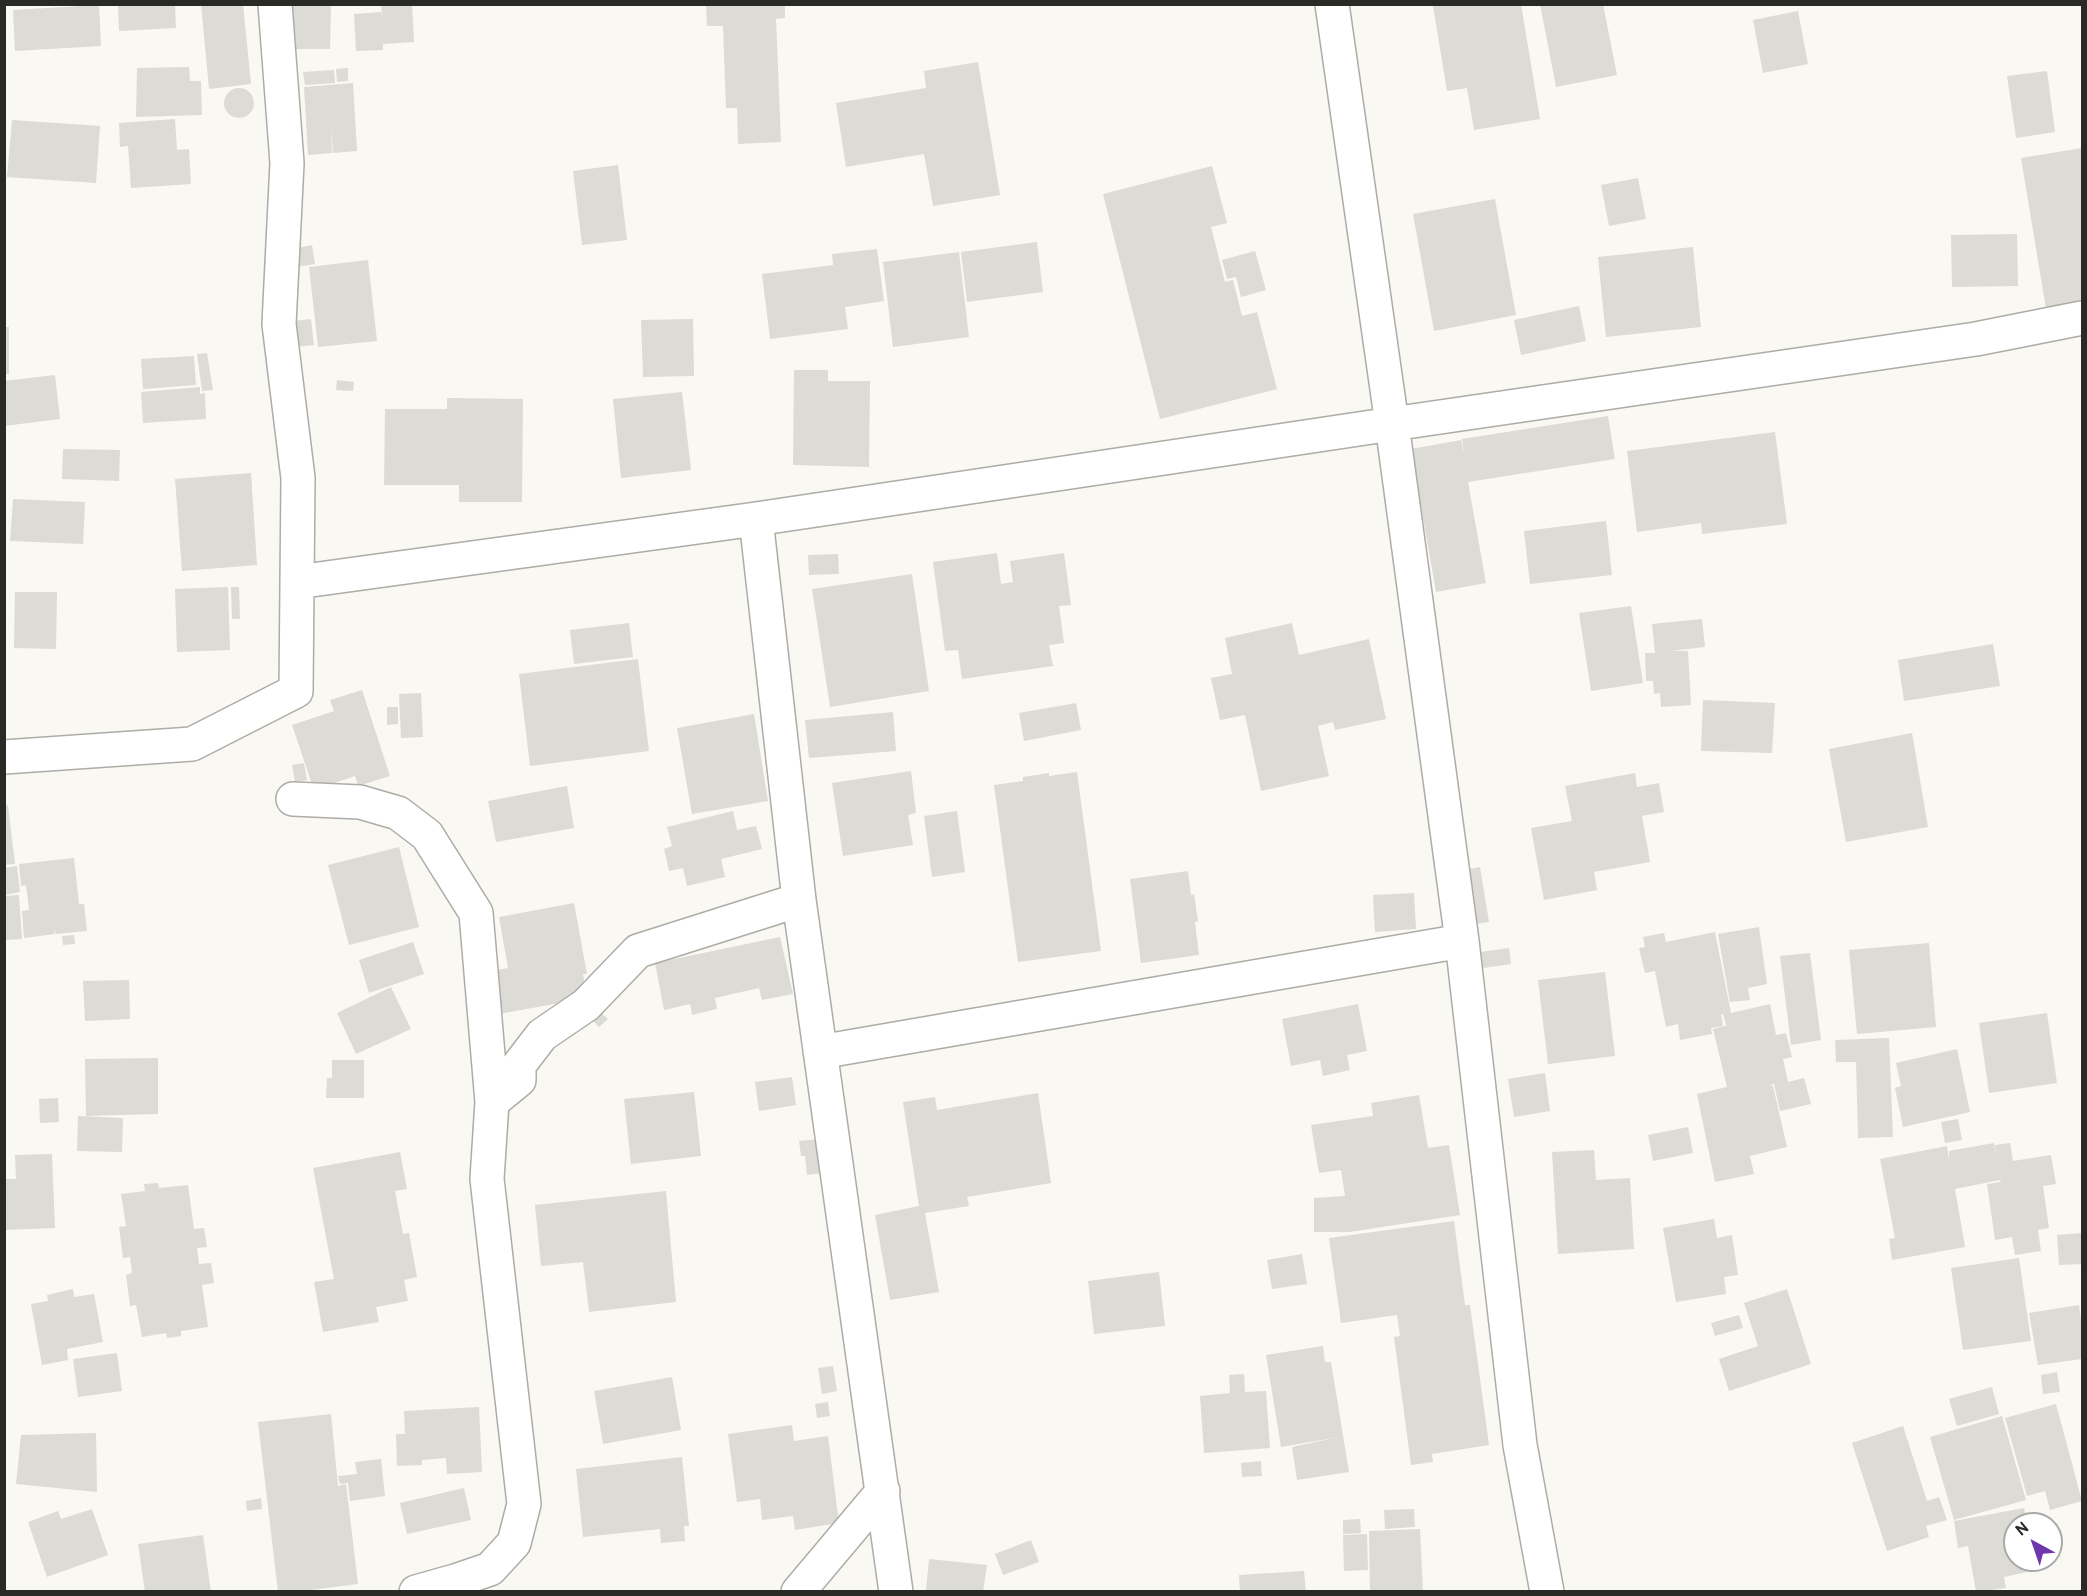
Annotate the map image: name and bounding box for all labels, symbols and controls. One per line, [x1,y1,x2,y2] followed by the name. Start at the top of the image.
[2003,1512,2063,1572] north arrow
[2012,1518,2034,1541] text: N

